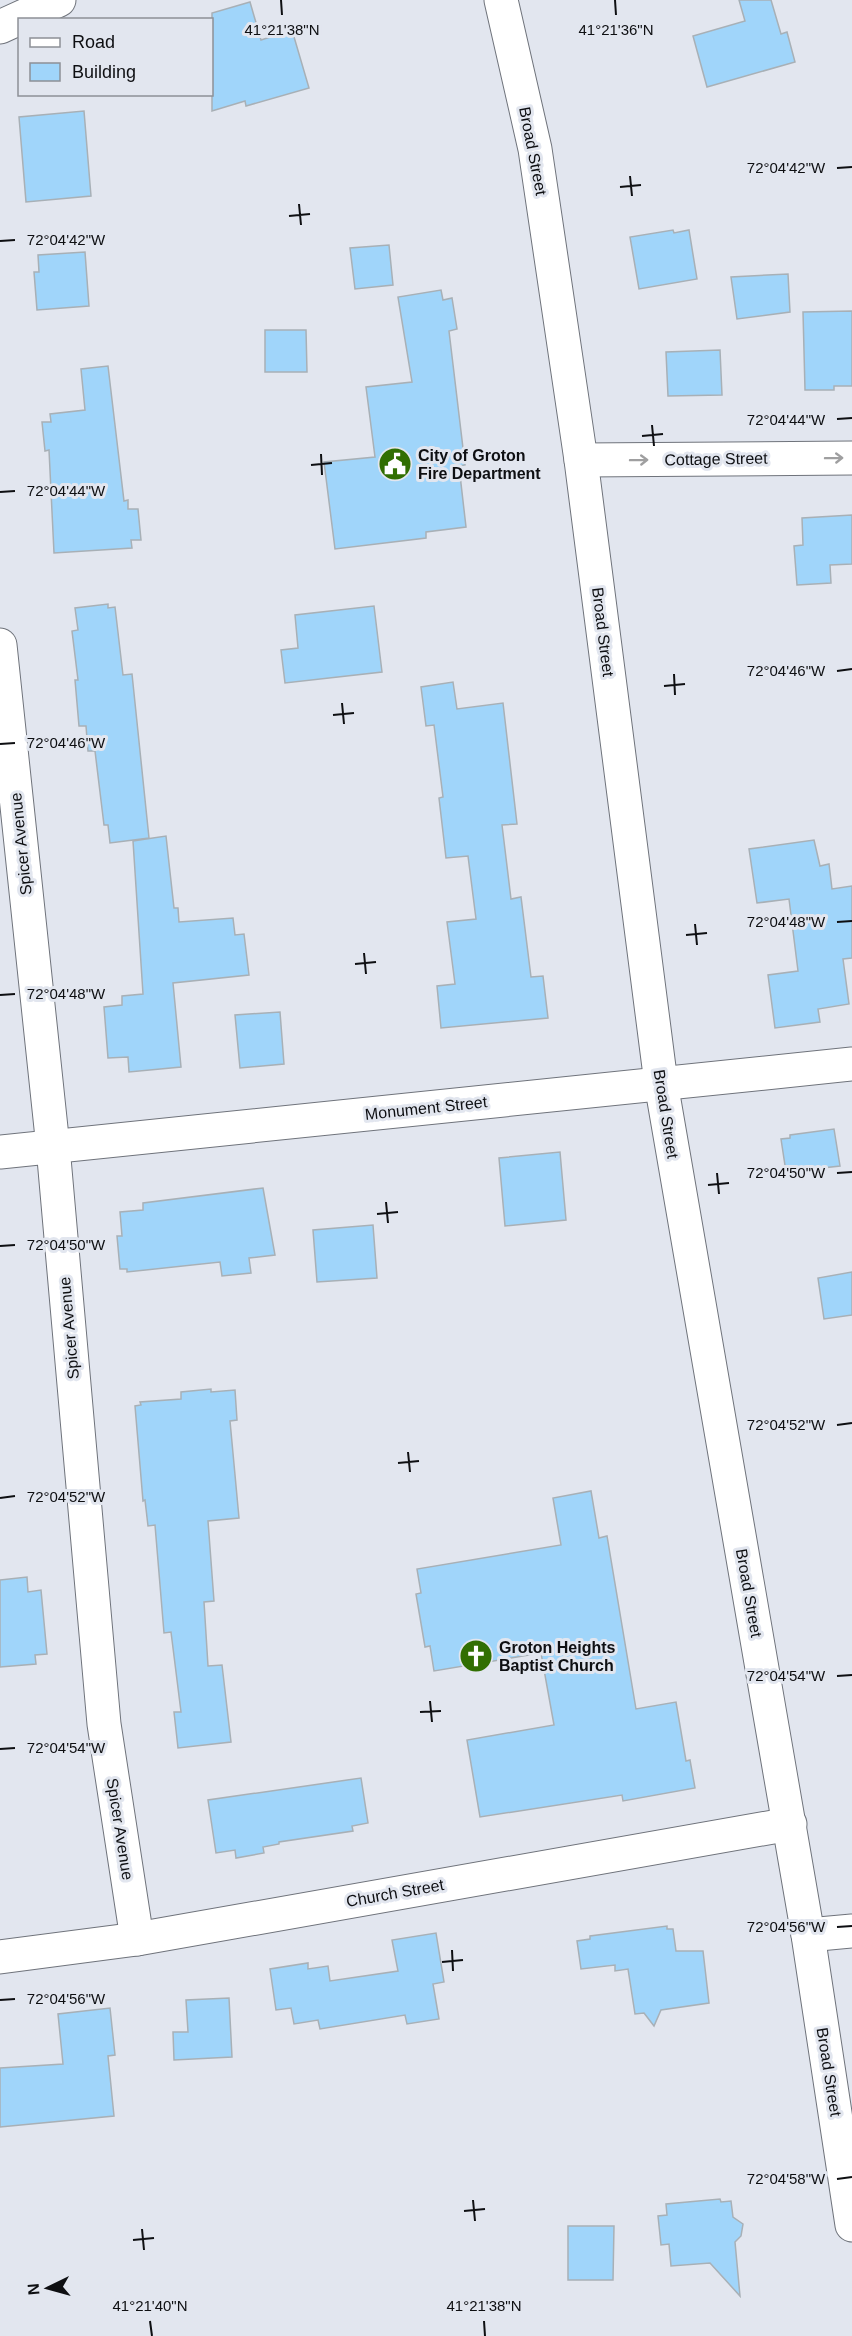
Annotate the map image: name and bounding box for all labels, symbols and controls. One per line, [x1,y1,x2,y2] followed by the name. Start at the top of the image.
[18,18,213,96] legend
[244,21,320,38] text: 41°21'38"N
[578,21,654,38] text: 41°21'36"N
[72,32,115,52] text: Road
[72,62,136,82] text: Building
[516,105,550,197] street label: Broad Street
[747,159,826,176] text: 72°04'42"W
[27,231,106,248] text: 72°04'42"W
[747,411,826,428] text: 72°04'44"W
[377,446,413,482] public building icon: City of Groton Fire Department
[418,447,541,482] place label: City of Groton Fire Department
[664,450,768,468] street label: Cottage Street
[824,452,844,464] one-way arrow
[629,454,649,466] one-way arrow
[27,482,106,499] text: 72°04'44"W
[589,586,617,678] street label: Broad Street
[747,662,826,679] text: 72°04'46"W
[27,734,106,751] text: 72°04'46"W
[7,792,35,896] street label: Spicer Avenue
[747,913,826,930] text: 72°04'48"W
[27,985,106,1002] text: 72°04'48"W
[651,1068,682,1160] street label: Broad Street
[364,1093,488,1123] street label: Monument Street
[747,1164,826,1181] text: 72°04'50"W
[27,1236,106,1253] text: 72°04'50"W
[56,1276,82,1380] street label: Spicer Avenue
[747,1416,826,1433] text: 72°04'52"W
[27,1488,106,1505] text: 72°04'52"W
[733,1547,765,1639] street label: Broad Street
[458,1638,494,1674] church icon: Groton Heights Baptist Church
[499,1639,616,1674] place label: Groton Heights Baptist Church
[747,1667,826,1684] text: 72°04'54"W
[27,1739,106,1756] text: 72°04'54"W
[104,1777,136,1881] street label: Spicer Avenue
[345,1876,446,1910] street label: Church Street
[747,1918,826,1935] text: 72°04'56"W
[27,1990,106,2007] text: 72°04'56"W
[814,2026,845,2118] street label: Broad Street
[747,2170,826,2187] text: 72°04'58"W
[18,2258,78,2318] north arrow
[25,2283,43,2296] text: N
[112,2297,188,2314] text: 41°21'40"N
[446,2297,522,2314] text: 41°21'38"N

